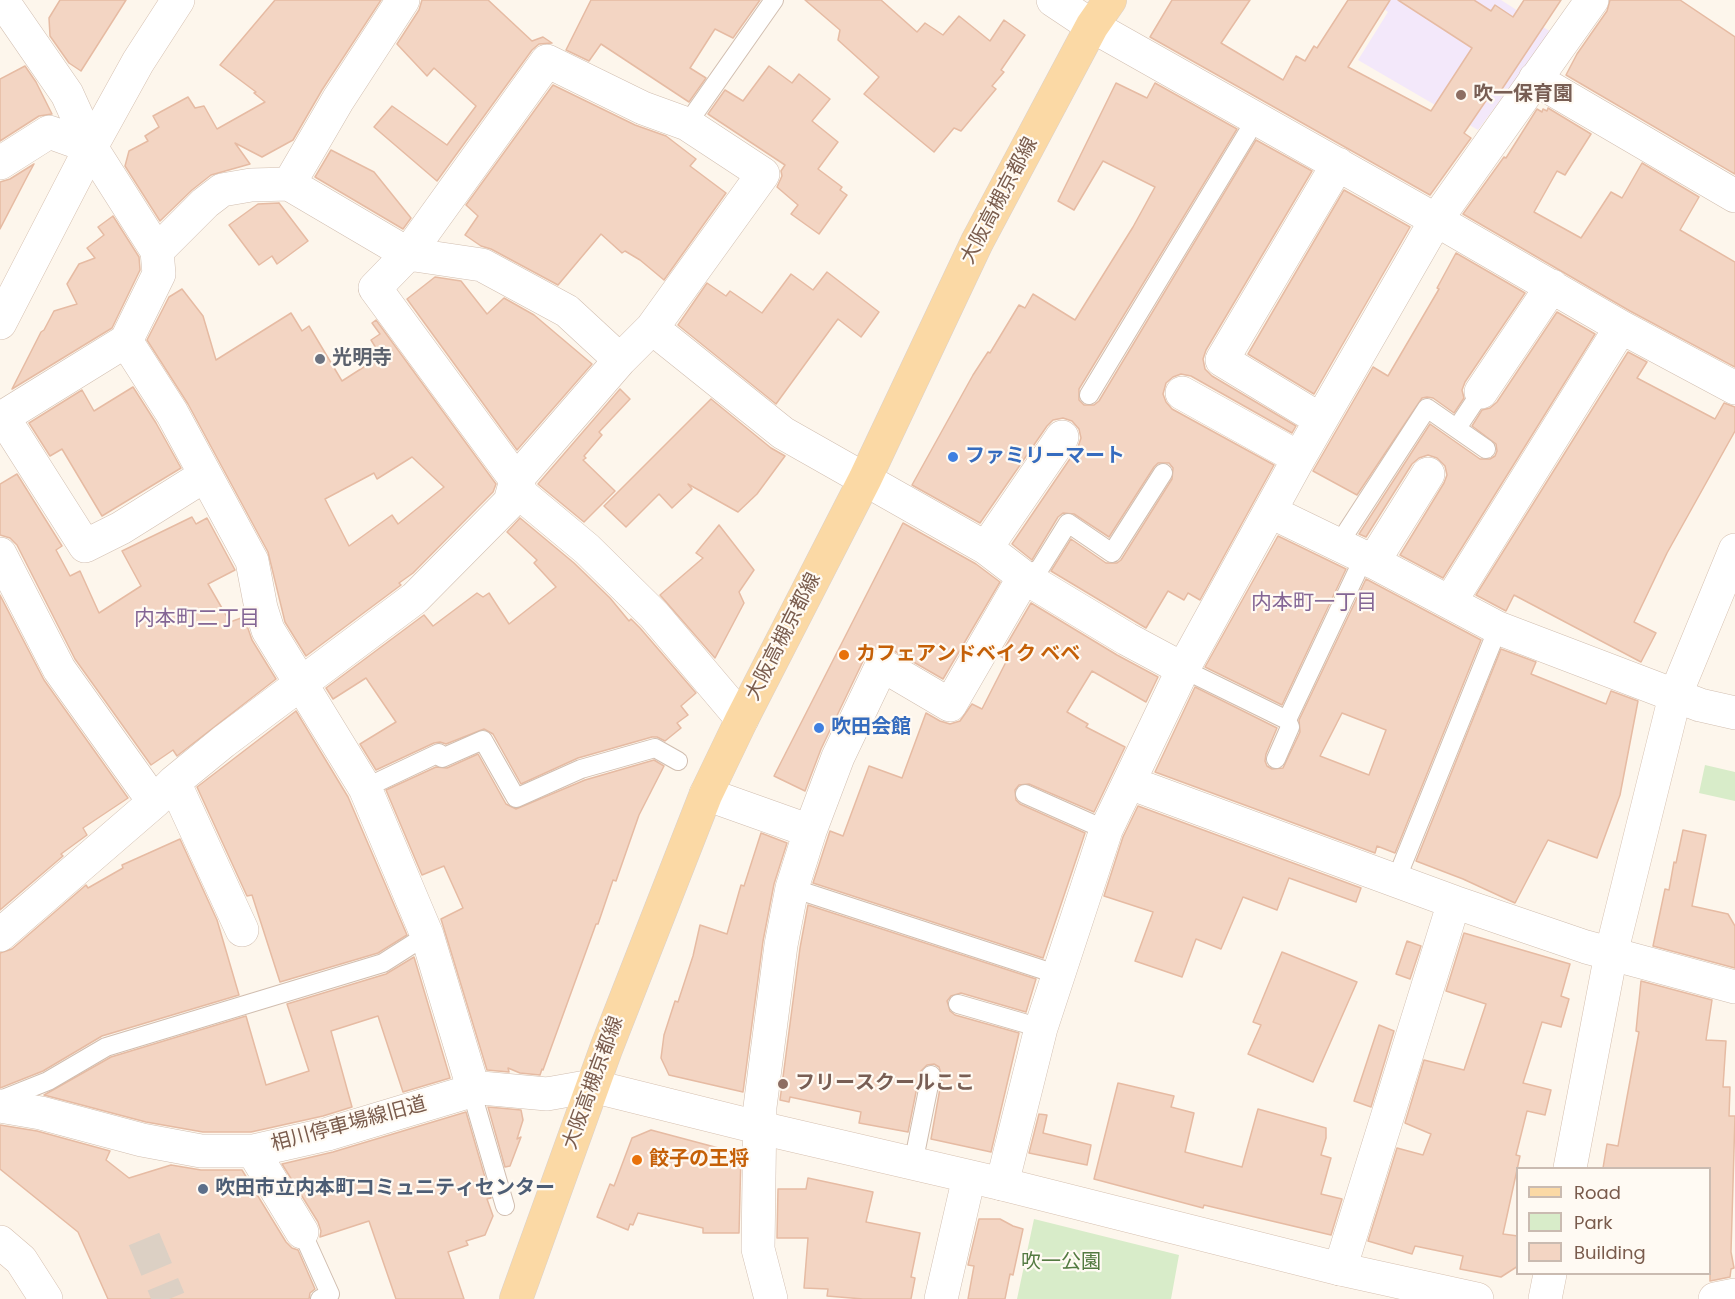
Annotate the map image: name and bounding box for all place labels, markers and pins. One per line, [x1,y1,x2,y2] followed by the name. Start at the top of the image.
[1473,83,1573,107] place label: 吹一保育園
[1454,88,1468,102] marker: 吹一保育園
[332,347,392,371] place label: 光明寺
[313,352,327,366] marker: 光明寺
[965,445,1125,469] place label: ファミリーマート
[946,450,960,464] marker: ファミリーマート
[856,643,1080,667] place label: カフェアンドベイク ベベ
[837,648,851,662] marker: カフェアンドベイク ベベ
[831,716,911,740] place label: 吹田会館
[812,721,826,735] marker: 吹田会館
[795,1072,975,1096] place label: フリースクールここ
[776,1077,790,1091] marker: フリースクールここ
[649,1148,749,1172] place label: 餃子の王将
[630,1153,644,1167] marker: 餃子の王将
[215,1177,555,1201] place label: 吹田市立内本町コミュニティセンター
[196,1182,210,1196] marker: 吹田市立内本町コミュニティセンター

